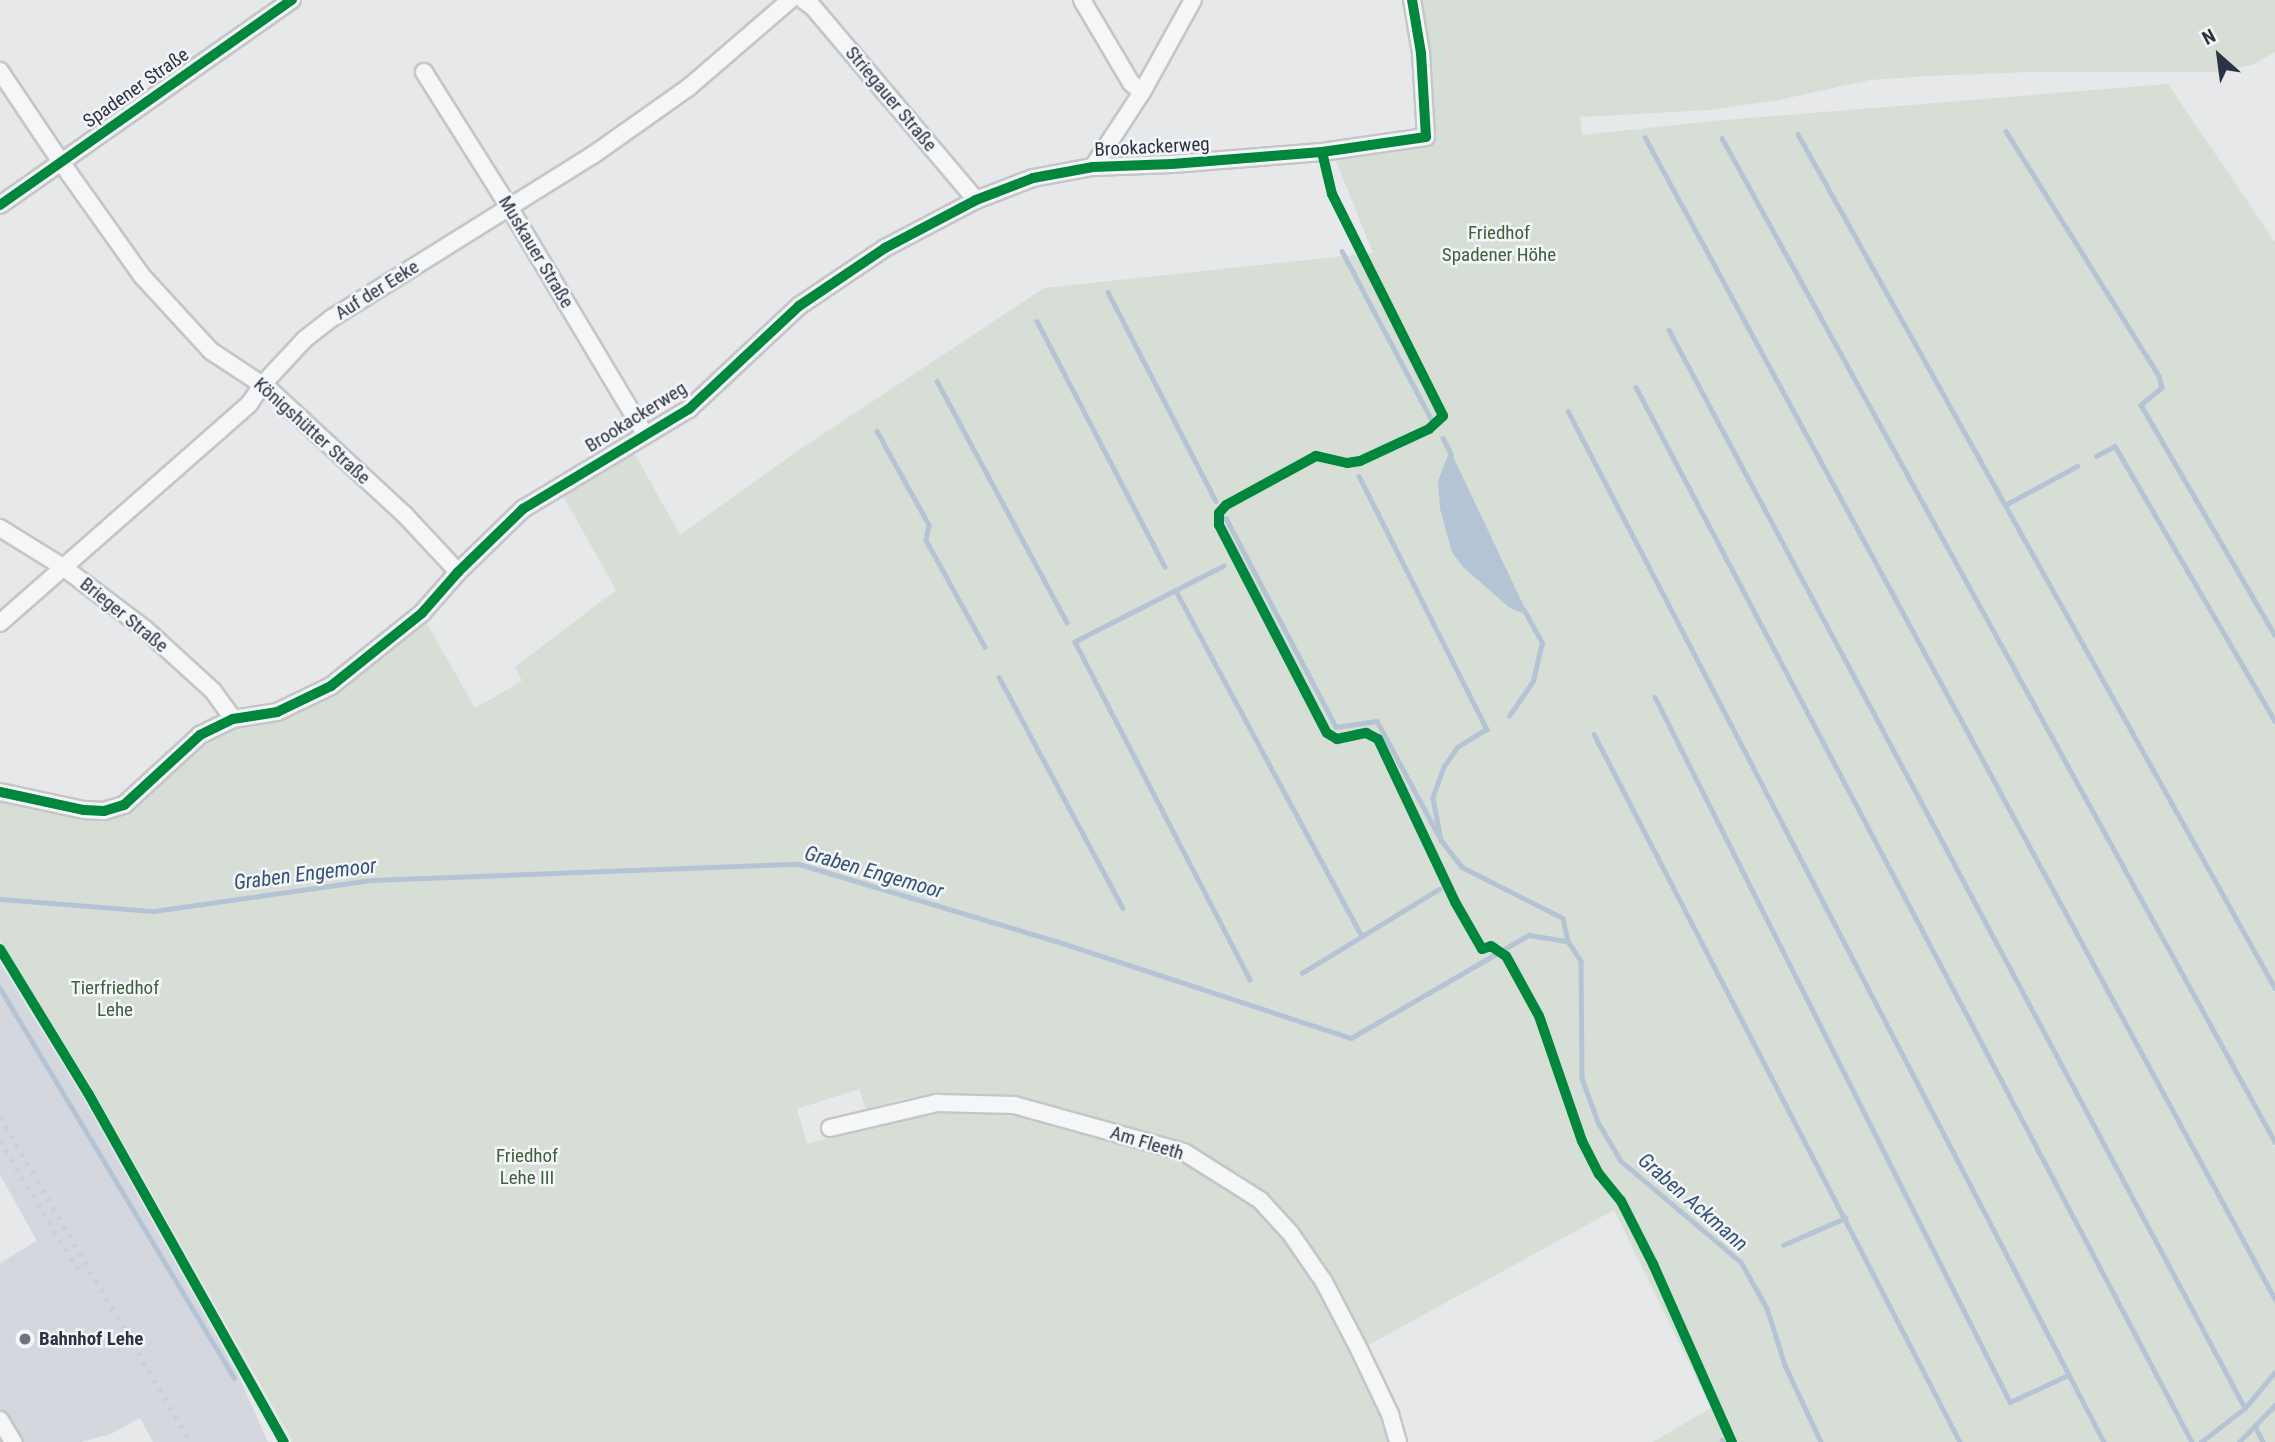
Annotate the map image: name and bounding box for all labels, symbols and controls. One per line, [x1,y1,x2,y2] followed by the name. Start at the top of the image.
[2184,21,2254,91] north arrow
[2198,24,2219,50] text: N
[840,42,942,156] street label: Striegauer Straße
[79,43,193,133] street label: Spadener Straße
[1094,133,1210,161] street label: Brookackerweg
[494,192,578,312] street label: Muskauer Straße
[1442,222,1556,266] park label: Friedhof Spadener Höhe
[331,255,423,325] street label: Auf der Eeke
[249,373,375,489] street label: Königshütter Straße
[581,377,691,457] street label: Brookackerweg
[75,573,173,657] street label: Brieger Straße
[802,840,946,904] water label: Graben Engemoor
[232,853,378,895] water label: Graben Engemoor
[71,977,159,1021] park label: Tierfriedhof Lehe
[1107,1121,1187,1165] street label: Am Fleeth
[496,1145,558,1189] park label: Friedhof Lehe III
[1633,1148,1753,1256] water label: Graben Ackmann
[39,1328,143,1350] place label: Bahnhof Lehe
[17,1331,33,1347] marker: Bahnhof Lehe

